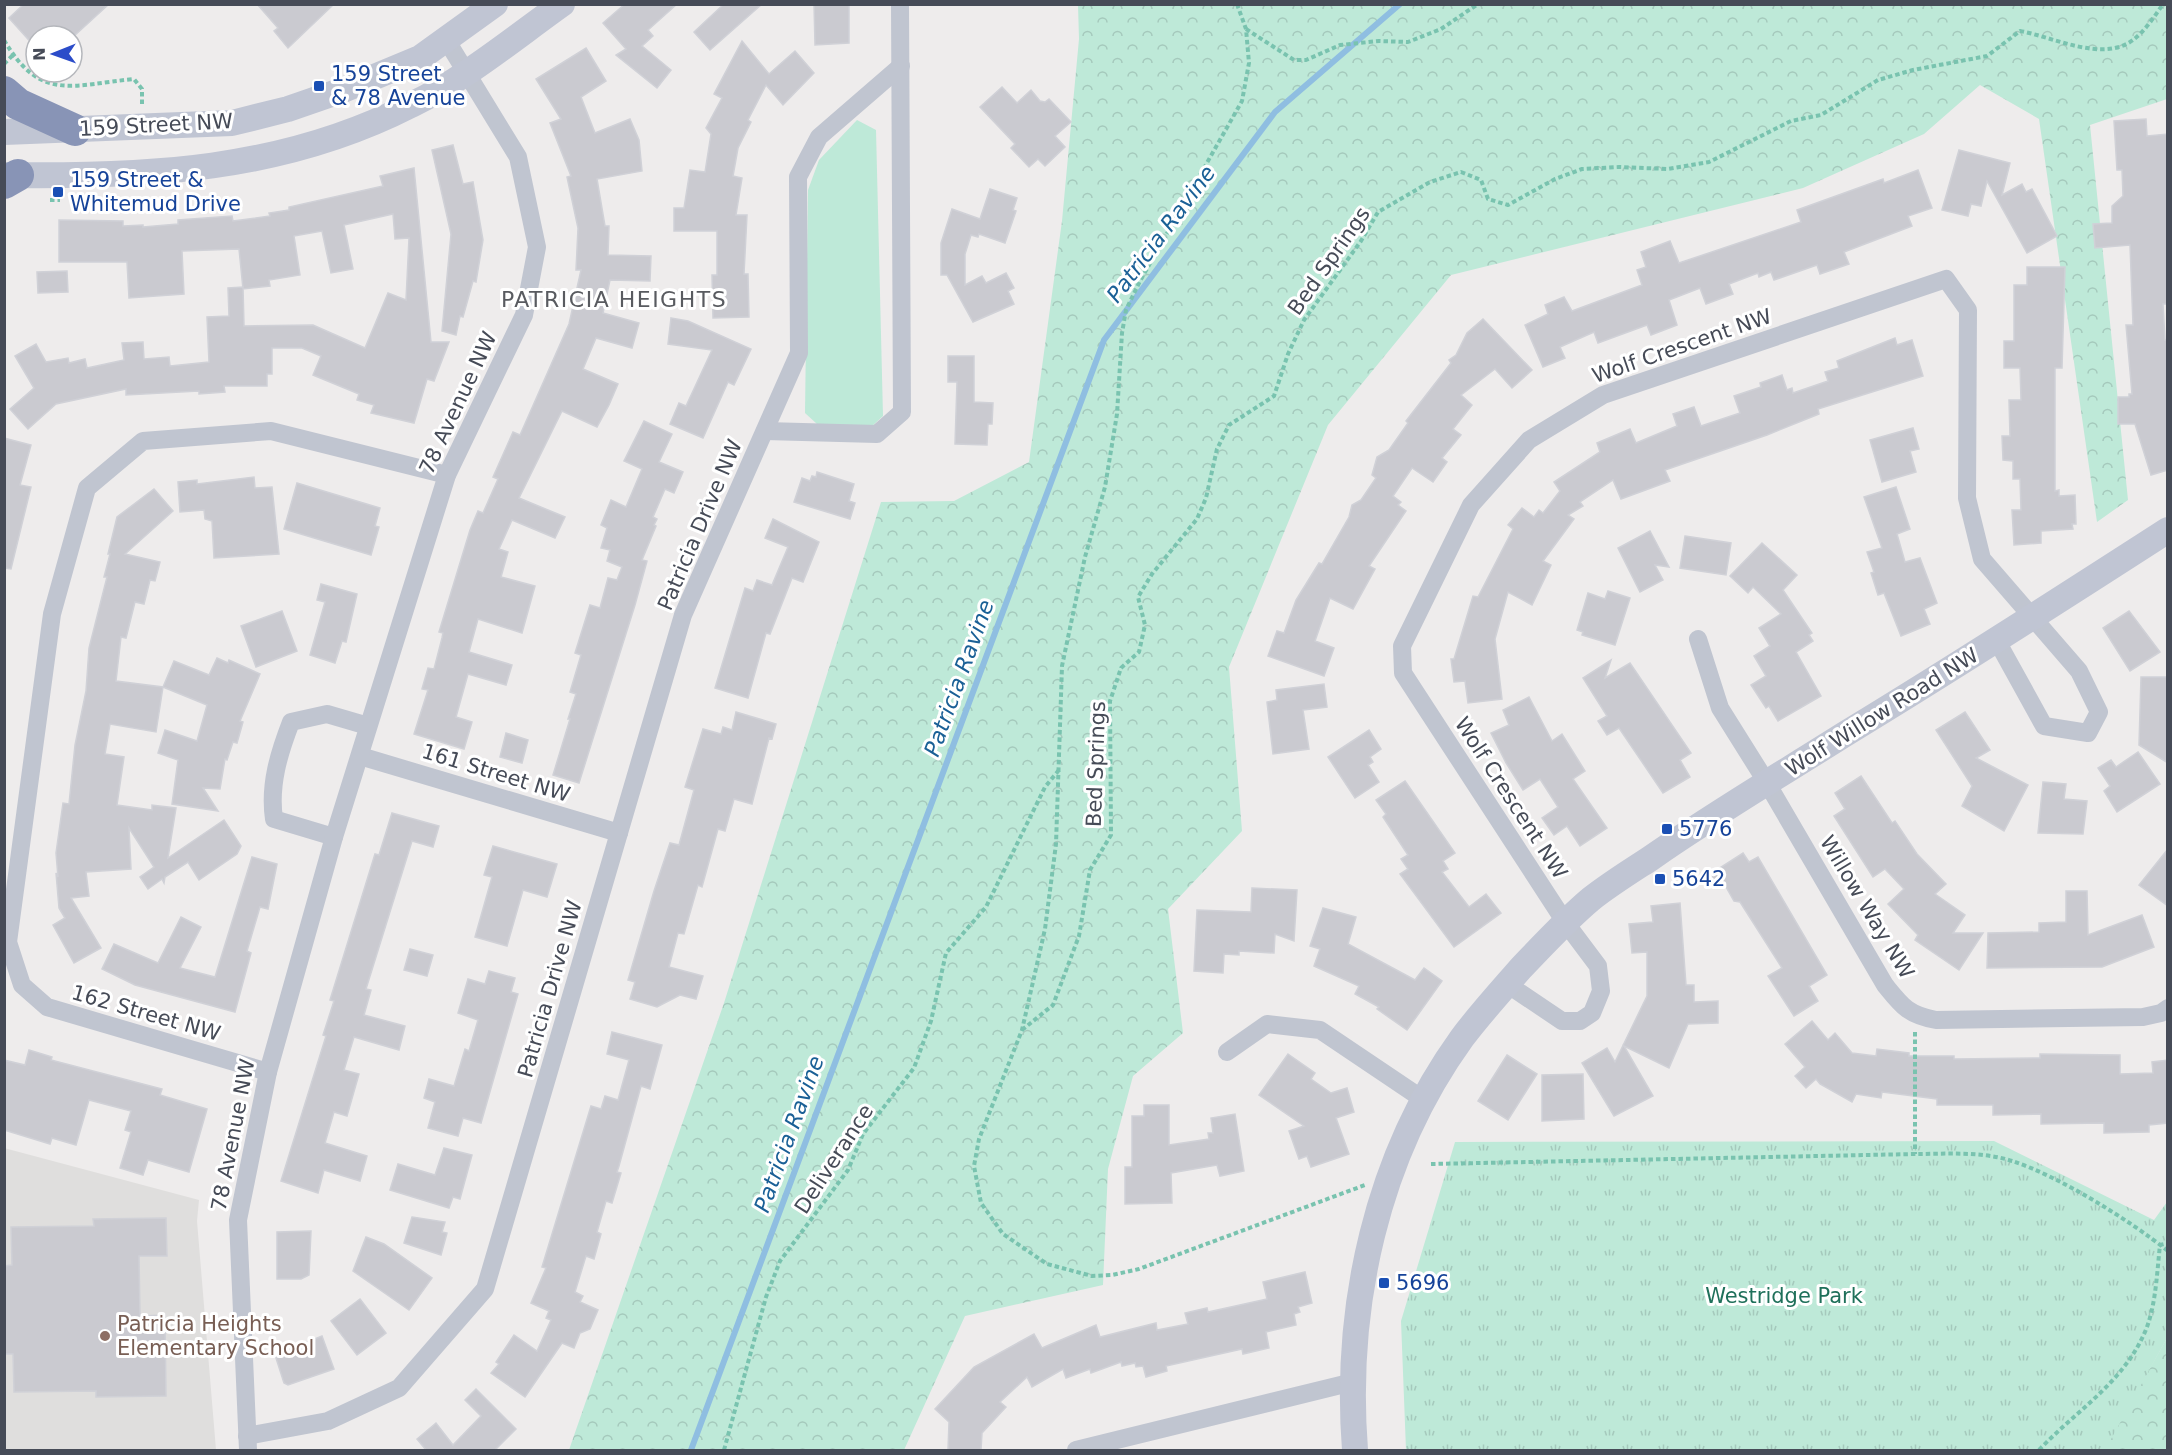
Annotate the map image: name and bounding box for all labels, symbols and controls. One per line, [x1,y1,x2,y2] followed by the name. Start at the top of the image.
[24,24,84,84] north arrow
[30,47,49,61] text: N
[331,62,465,110] place label: 159 Street & 78 Avenue
[312,79,326,93] marker: 159 Street & 78 Avenue
[79,109,234,141] street label: 159 Street NW
[1101,161,1221,307] water label: Patricia Ravine
[70,168,241,216] place label: 159 Street & Whitemud Drive
[51,185,65,199] marker: 159 Street & Whitemud Drive
[1283,202,1375,320] street label: Bed Springs
[501,287,727,312] district label: PATRICIA HEIGHTS
[1589,304,1775,388] street label: Wolf Crescent NW
[414,328,502,478] street label: 78 Avenue NW
[653,436,747,614] street label: Patricia Drive NW
[919,596,999,760] water label: Patricia Ravine
[1781,643,1983,781] street label: Wolf Willow Road NW
[1082,701,1110,827] street label: Bed Springs
[1450,713,1572,884] street label: Wolf Crescent NW
[419,739,573,807] street label: 161 Street NW
[1679,817,1732,841] place label: 5776
[1660,822,1674,836] marker: 5776
[1815,831,1919,983] street label: Willow Way NW
[1672,867,1725,891] place label: 5642
[1653,872,1667,886] marker: 5642
[513,897,587,1080] street label: Patricia Drive NW
[69,980,223,1046] street label: 162 Street NW
[749,1052,829,1216] water label: Patricia Ravine
[206,1057,260,1213] street label: 78 Avenue NW
[790,1100,878,1218] street label: Deliverance
[1396,1271,1449,1295] place label: 5696
[1377,1276,1391,1290] marker: 5696
[1705,1284,1864,1308] park label: Westridge Park
[117,1312,314,1360] place label: Patricia Heights Elementary School
[98,1329,112,1343] marker: Patricia Heights Elementary School

